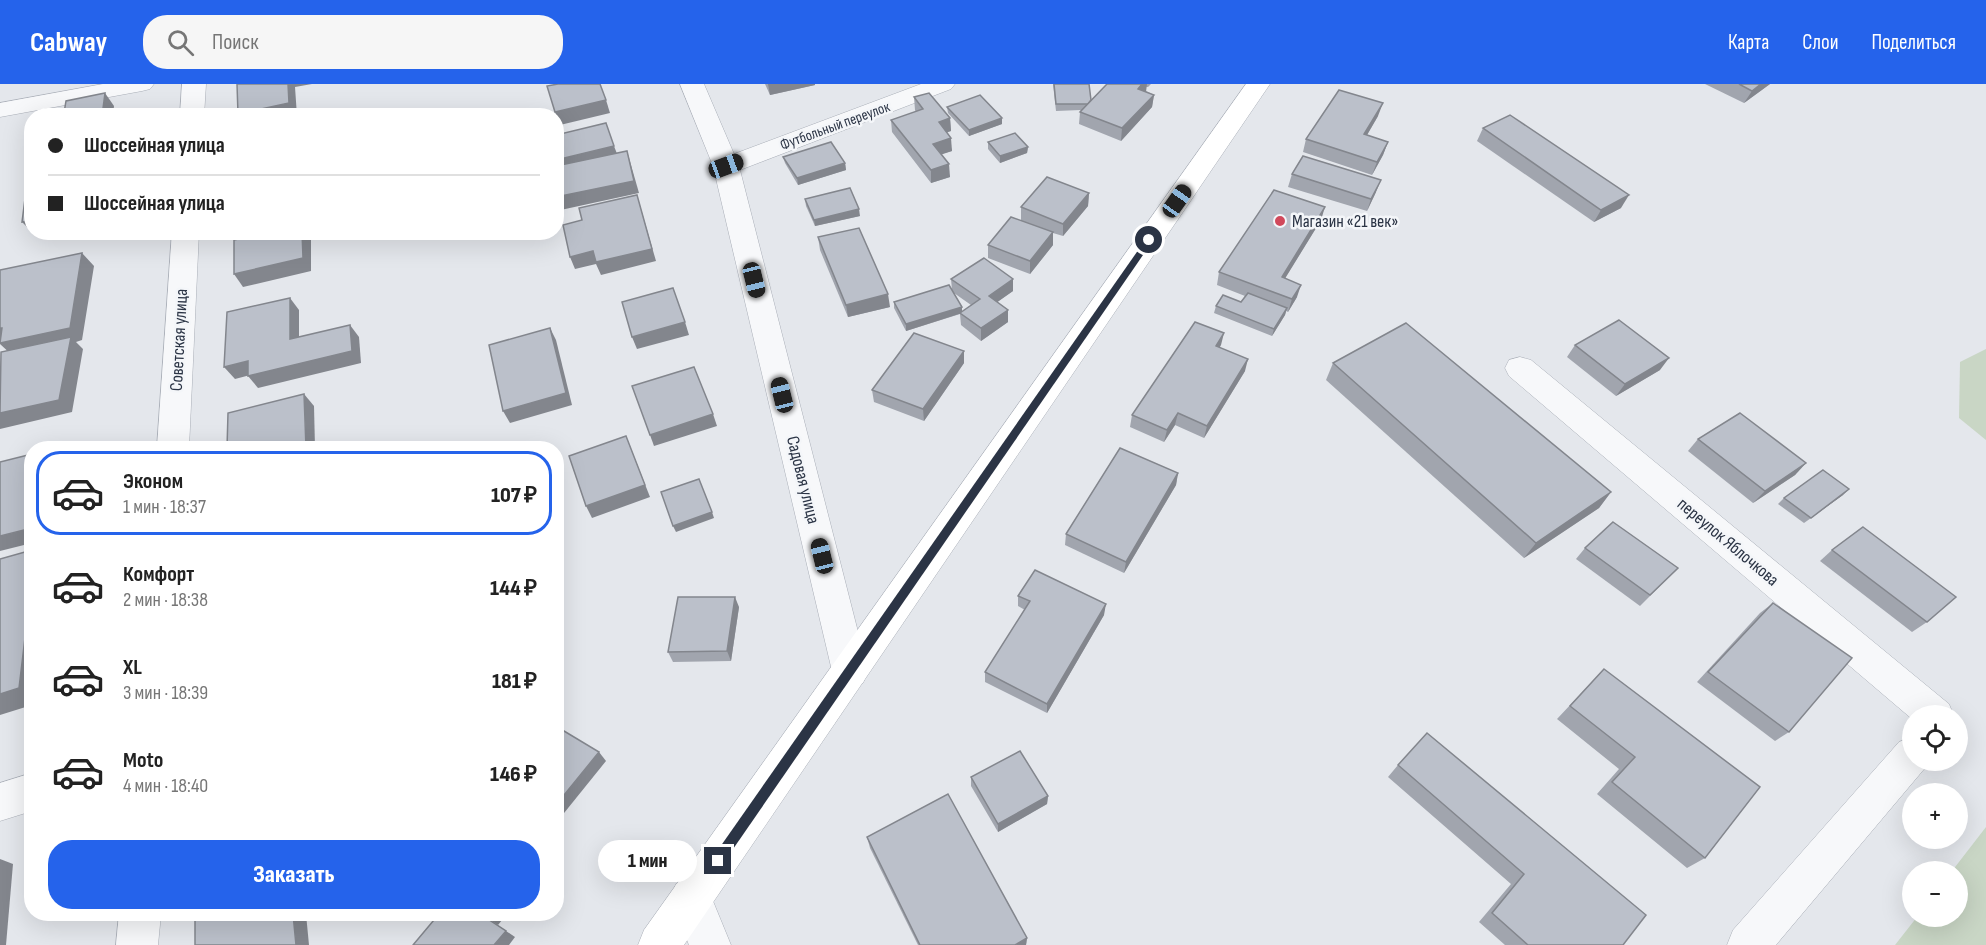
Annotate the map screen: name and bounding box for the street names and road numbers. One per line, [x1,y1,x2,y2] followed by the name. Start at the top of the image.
[778,97,893,155] street label: Футбольный переулок
[166,288,192,392] street label: Советская улица
[782,434,824,526] street label: Садовая улица
[1673,494,1783,591] street label: переулок Яблочкова

